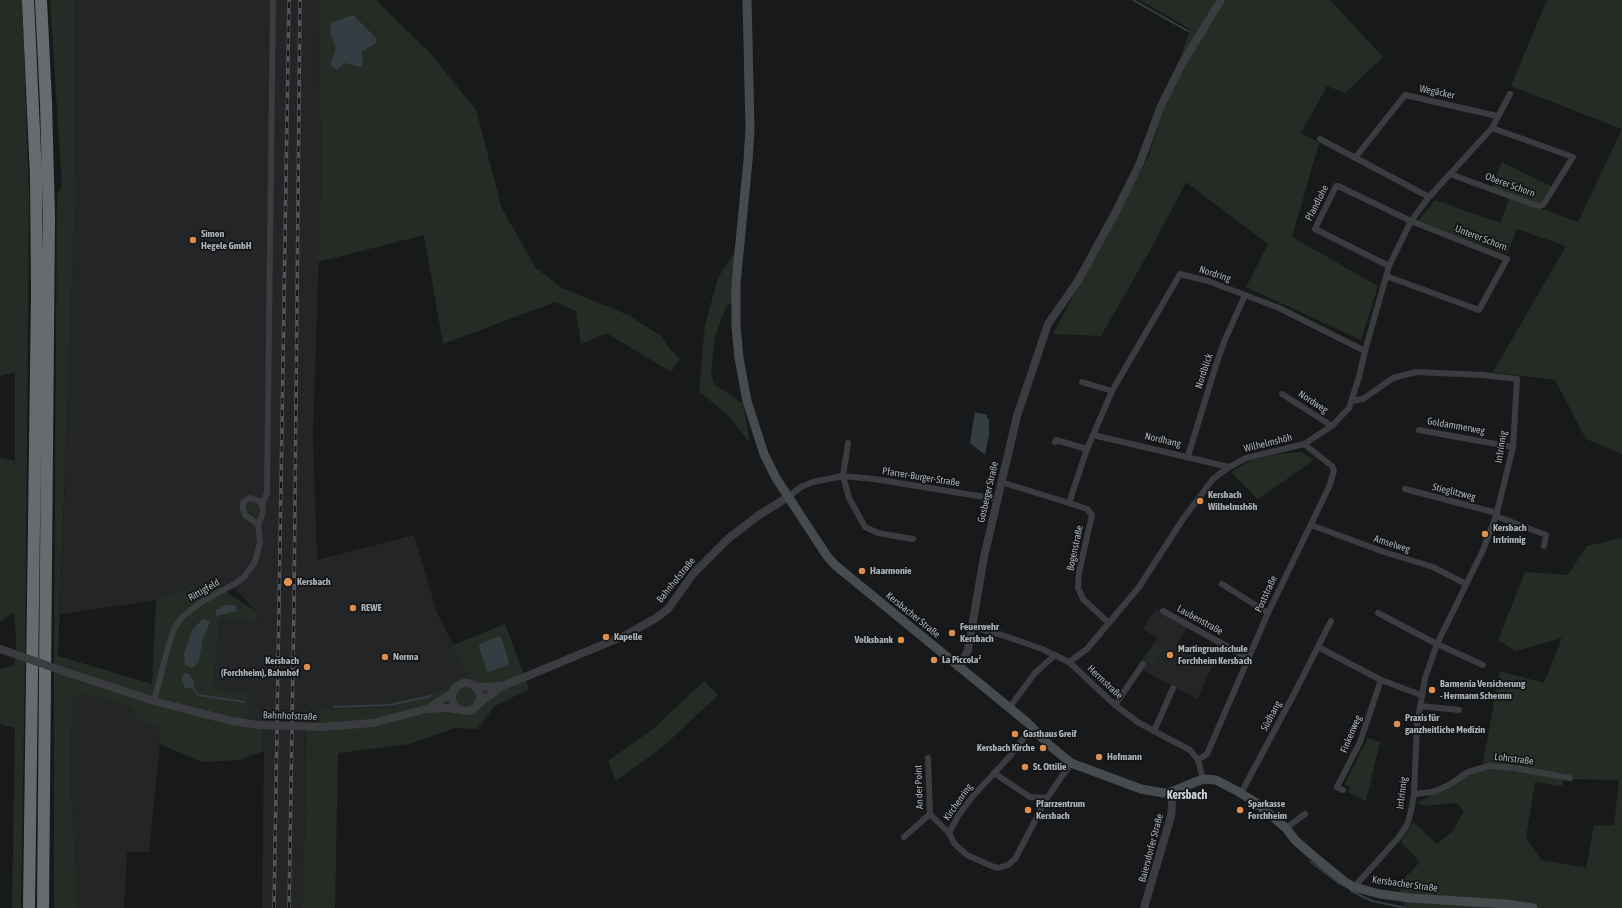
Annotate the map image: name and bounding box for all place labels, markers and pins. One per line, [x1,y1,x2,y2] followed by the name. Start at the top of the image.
[201,228,251,252] place label: Simon Hegele GmbH
[188,235,198,245] marker: Simon Hegele GmbH
[1208,489,1257,512] place label: Kersbach Wilhelmshöh
[1195,496,1205,506] marker: Kersbach Wilhelmshöh
[1493,522,1527,546] place label: Kersbach Irrlrinnig
[1480,529,1490,539] marker: Kersbach Irrlrinnig
[870,565,912,577] place label: Haarmonie
[857,566,867,576] marker: Haarmonie
[282,576,294,588] marker: Kersbach
[297,576,331,588] place label: Kersbach
[361,602,382,614] place label: REWE
[348,603,358,613] marker: REWE
[960,621,999,644] place label: Feuerwehr Kersbach
[947,628,957,638] marker: Feuerwehr Kersbach
[614,631,642,643] place label: Kapelle
[601,632,611,642] marker: Kapelle
[854,634,893,646] place label: Volksbank
[896,635,906,645] marker: Volksbank
[1178,643,1252,666] place label: Martingrundschule Forchheim Kersbach
[1165,650,1175,660] marker: Martingrundschule Forchheim Kersbach
[393,651,418,663] place label: Norma
[380,652,390,662] marker: Norma
[942,654,981,666] place label: La Piccola²
[221,655,299,678] place label: Kersbach (Forchheim), Bahnhof
[929,655,939,665] marker: La Piccola²
[302,662,312,672] marker: Kersbach (Forchheim), Bahnhof
[1440,678,1525,702] place label: Barmenia Versicherung - Hermann Schemm
[1427,685,1437,695] marker: Barmenia Versicherung - Hermann Schemm
[1405,712,1485,736] place label: Praxis für ganzheitliche Medizin
[1392,719,1402,729] marker: Praxis für ganzheitliche Medizin
[1023,728,1076,740] place label: Gasthaus Greif
[1010,729,1020,739] marker: Gasthaus Greif
[977,742,1035,754] place label: Kersbach Kirche
[1038,743,1048,753] marker: Kersbach Kirche
[1107,751,1142,763] place label: Hofmann
[1094,752,1104,762] marker: Hofmann
[1033,761,1067,773] place label: St. Ottilie
[1020,762,1030,772] marker: St. Ottilie
[1036,798,1085,822] place label: Pfarrzentrum Kersbach
[1248,798,1287,822] place label: Sparkasse Forchheim
[1023,805,1033,815] marker: Pfarrzentrum Kersbach
[1235,805,1245,815] marker: Sparkasse Forchheim

